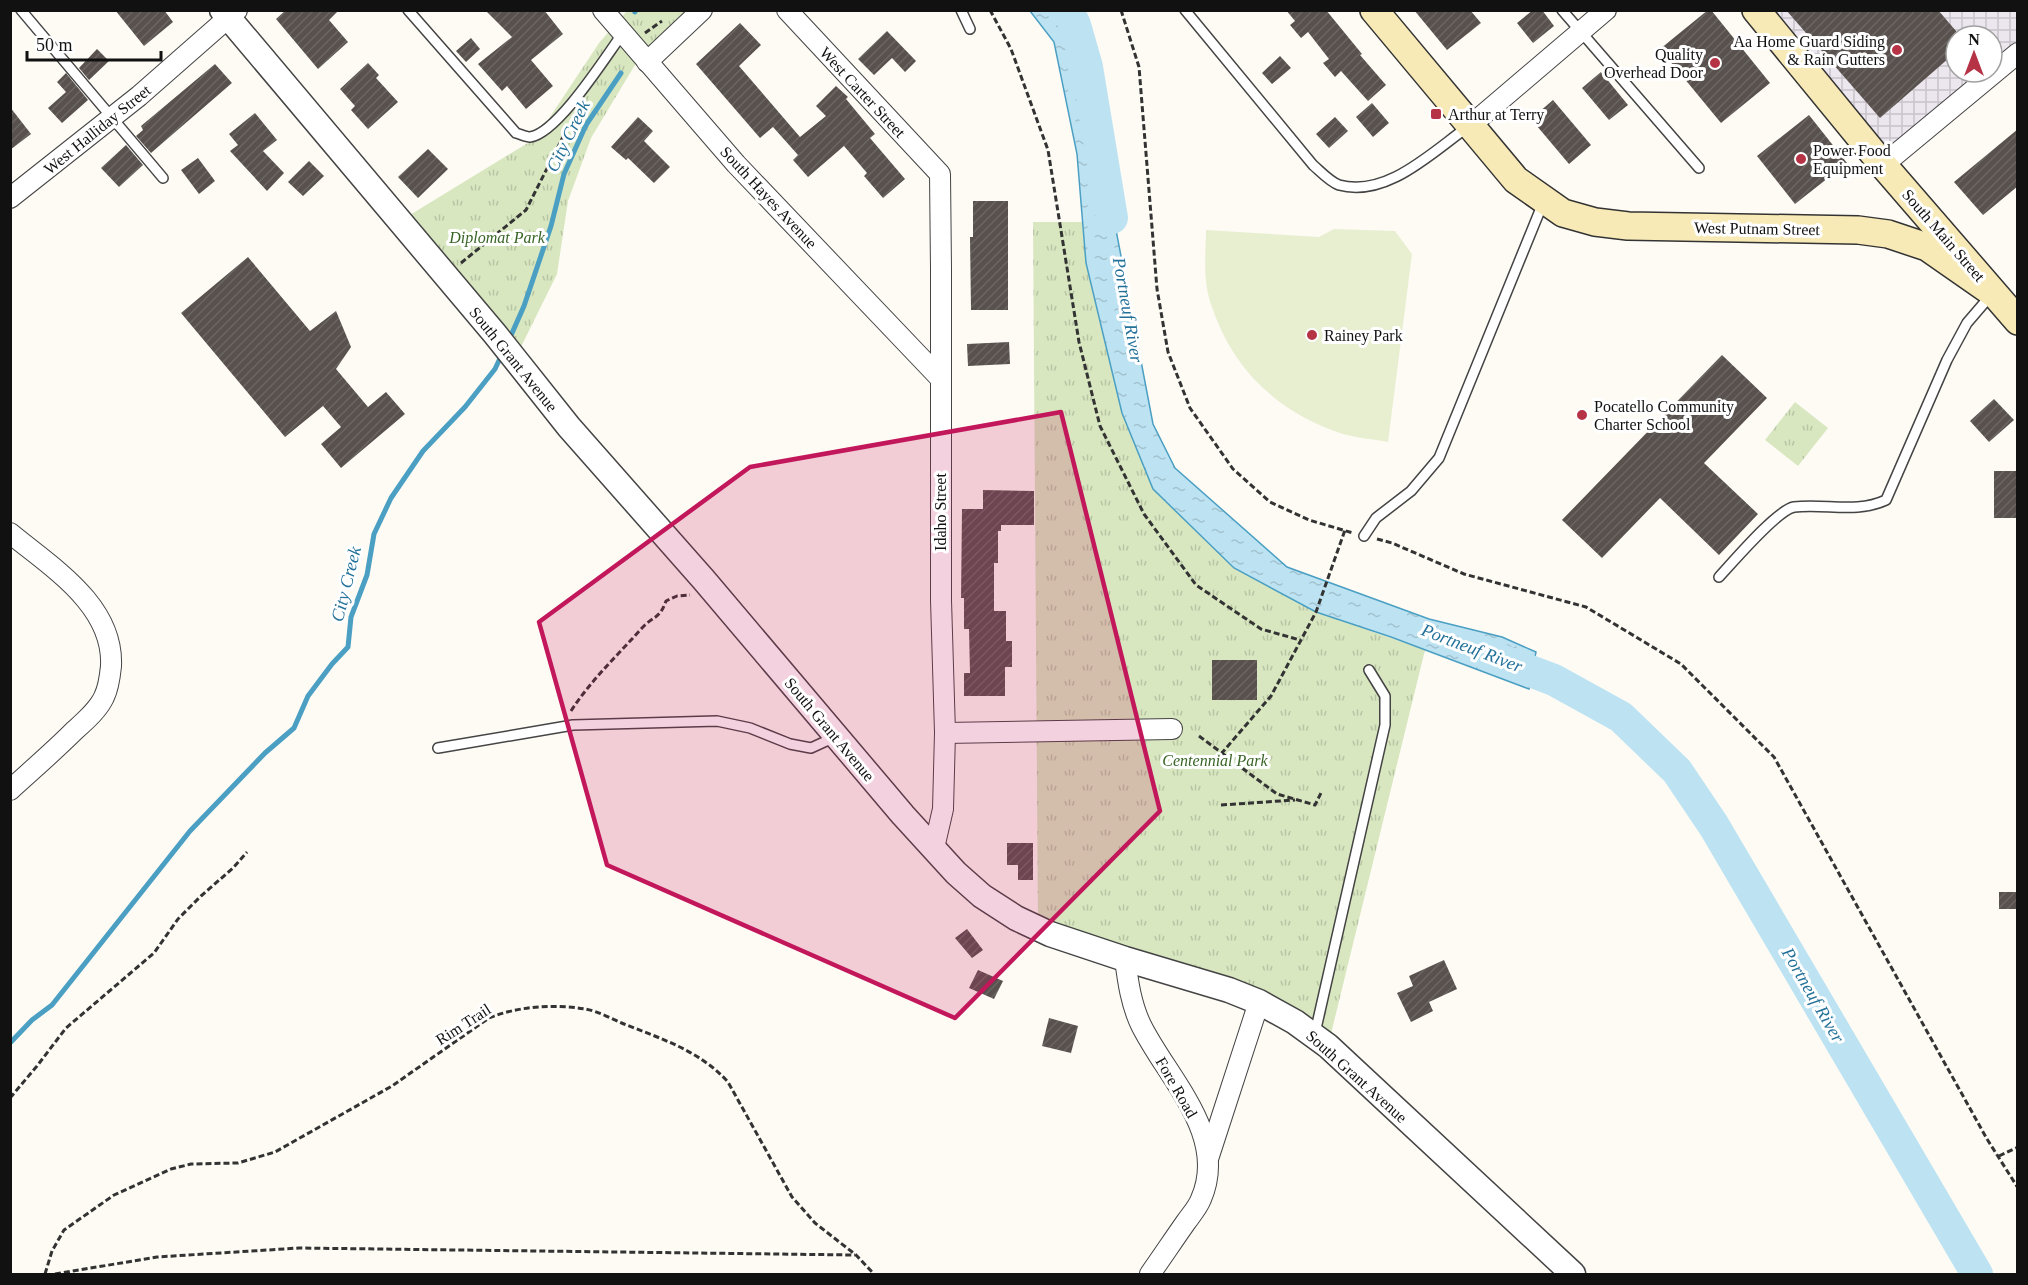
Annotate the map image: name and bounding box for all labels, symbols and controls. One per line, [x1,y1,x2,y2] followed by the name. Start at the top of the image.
[27,24,160,62] scale bar
[1944,24,2004,84] north arrow
[1968,31,1980,48] text: N
[1733,33,1885,68] place label: Aa Home Guard Siding & Rain Gutters
[36,35,73,55] text: 50 m
[1890,43,1904,57] marker: Aa Home Guard Siding & Rain Gutters
[817,44,909,141] street label: West Carter Street
[1604,46,1704,81] place label: Quality Overhead Door
[1708,56,1722,70] marker: Quality Overhead Door
[41,81,155,178] street label: West Halliday Street
[542,96,594,175] water label: City Creek
[1448,106,1544,124] place label: Arthur at Terry
[1429,107,1443,121] marker: Arthur at Terry
[1813,142,1891,178] place label: Power Food Equipment
[716,143,820,252] street label: South Hayes Avenue
[1794,152,1808,166] marker: Power Food Equipment
[1899,186,1989,285] street label: South Main Street
[1694,219,1821,238] street label: West Putnam Street
[448,229,546,247] park label: Diplomat Park
[1109,255,1147,365] water label: Portneuf River
[466,304,561,415] street label: South Grant Avenue
[1324,327,1403,345] place label: Rainey Park
[1305,328,1319,342] marker: Rainey Park
[1594,398,1734,433] place label: Pocatello Community Charter School
[1575,408,1589,422] marker: Pocatello Community Charter School
[932,473,949,551] street label: Idaho Street
[327,543,365,624] water label: City Creek
[1418,619,1526,677] water label: Portneuf River
[781,674,878,784] street label: South Grant Avenue
[1162,752,1269,769] park label: Centennial Park
[1777,943,1849,1047] water label: Portneuf River
[433,1000,494,1048] street label: Rim Trail
[1303,1027,1410,1126] street label: South Grant Avenue
[1152,1054,1201,1121] street label: Fore Road

